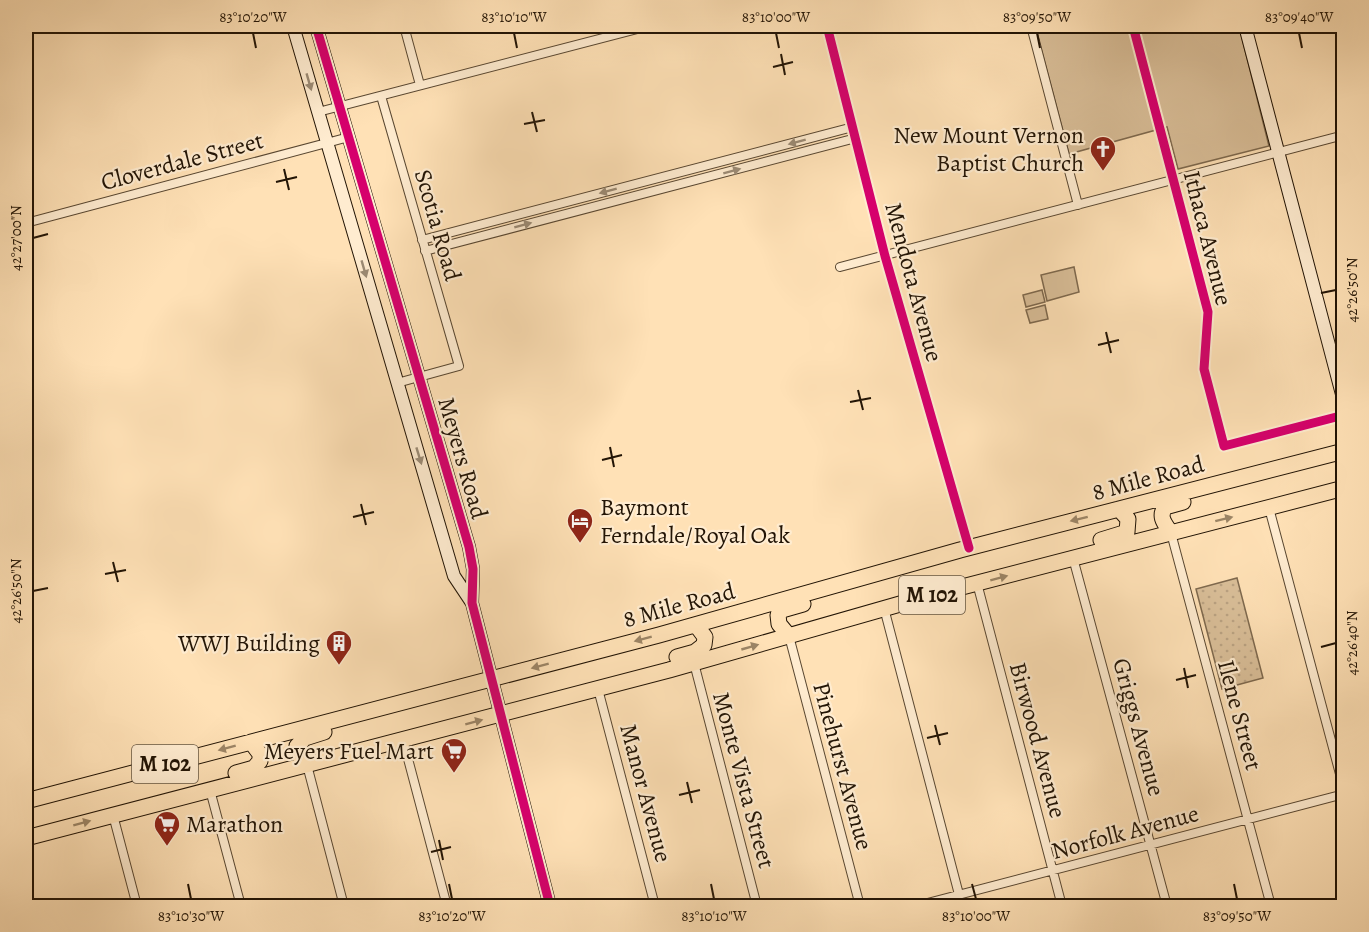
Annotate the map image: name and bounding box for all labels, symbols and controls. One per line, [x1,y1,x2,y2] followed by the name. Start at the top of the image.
[219,7,287,27] text: 83°10'20"W
[481,7,547,27] text: 83°10'10"W
[742,7,810,27] text: 83°10'00"W
[1003,7,1071,27] text: 83°09'50"W
[1265,7,1333,27] text: 83°09'40"W
[305,73,315,91] one-way arrow
[893,119,1084,179] place label: New Mount Vernon Baptist Church
[97,124,267,198] street label: Cloverdale Street
[1088,134,1118,172] church icon: New Mount Vernon Baptist Church
[787,137,806,147] one-way arrow
[722,165,741,175] one-way arrow
[407,166,469,285] street label: Scotia Road
[1176,167,1240,309] street label: Ithaca Avenue
[599,187,617,196] one-way arrow
[877,199,951,365] street label: Mendota Avenue
[6,205,26,271] text: 42°27'00"N
[513,220,532,230] one-way arrow
[1342,257,1362,322] text: 42°26'50"N
[360,260,369,278] one-way arrow
[430,393,496,523] street label: Meyers Road
[415,447,424,465] one-way arrow
[1089,448,1208,508] street label: 8 Mile Road
[600,491,790,551] place label: Baymont Ferndale/Royal Oak
[565,506,595,544] hotel icon: Baymont Ferndale/Royal Oak
[1214,514,1233,524] one-way arrow
[1070,515,1088,525] one-way arrow
[6,558,26,623] text: 42°26'50"N
[989,572,1008,582] one-way arrow
[620,575,739,635] street label: 8 Mile Road
[899,576,965,614] road number: M 102
[1342,610,1362,676] text: 42°26'40"N
[177,627,320,659] place label: WWJ Building
[324,628,354,666] building icon: WWJ Building
[633,635,651,644] one-way arrow
[741,642,759,651] one-way arrow
[1105,655,1173,799] street label: Griggs Avenue
[1210,656,1270,774] street label: Ilene Street
[1002,659,1074,821] street label: Birwood Avenue
[531,662,549,672] one-way arrow
[805,679,881,853] street label: Pinehurst Avenue
[705,688,783,872] street label: Monte Vista Street
[464,716,483,726] one-way arrow
[612,720,680,866] street label: Manor Avenue
[264,735,434,767] place label: Meyers Fuel Mart
[439,736,469,774] supermarket icon: Meyers Fuel Mart
[218,743,236,753] one-way arrow
[132,745,198,783] road number: M 102
[1048,797,1202,867] street label: Norfolk Avenue
[186,808,283,840] place label: Marathon
[152,809,182,847] supermarket icon: Marathon
[73,818,91,828] one-way arrow
[158,906,224,926] text: 83°10'30"W
[418,906,486,926] text: 83°10'20"W
[681,906,747,926] text: 83°10'10"W
[942,906,1010,926] text: 83°10'00"W
[1203,906,1271,926] text: 83°09'50"W

